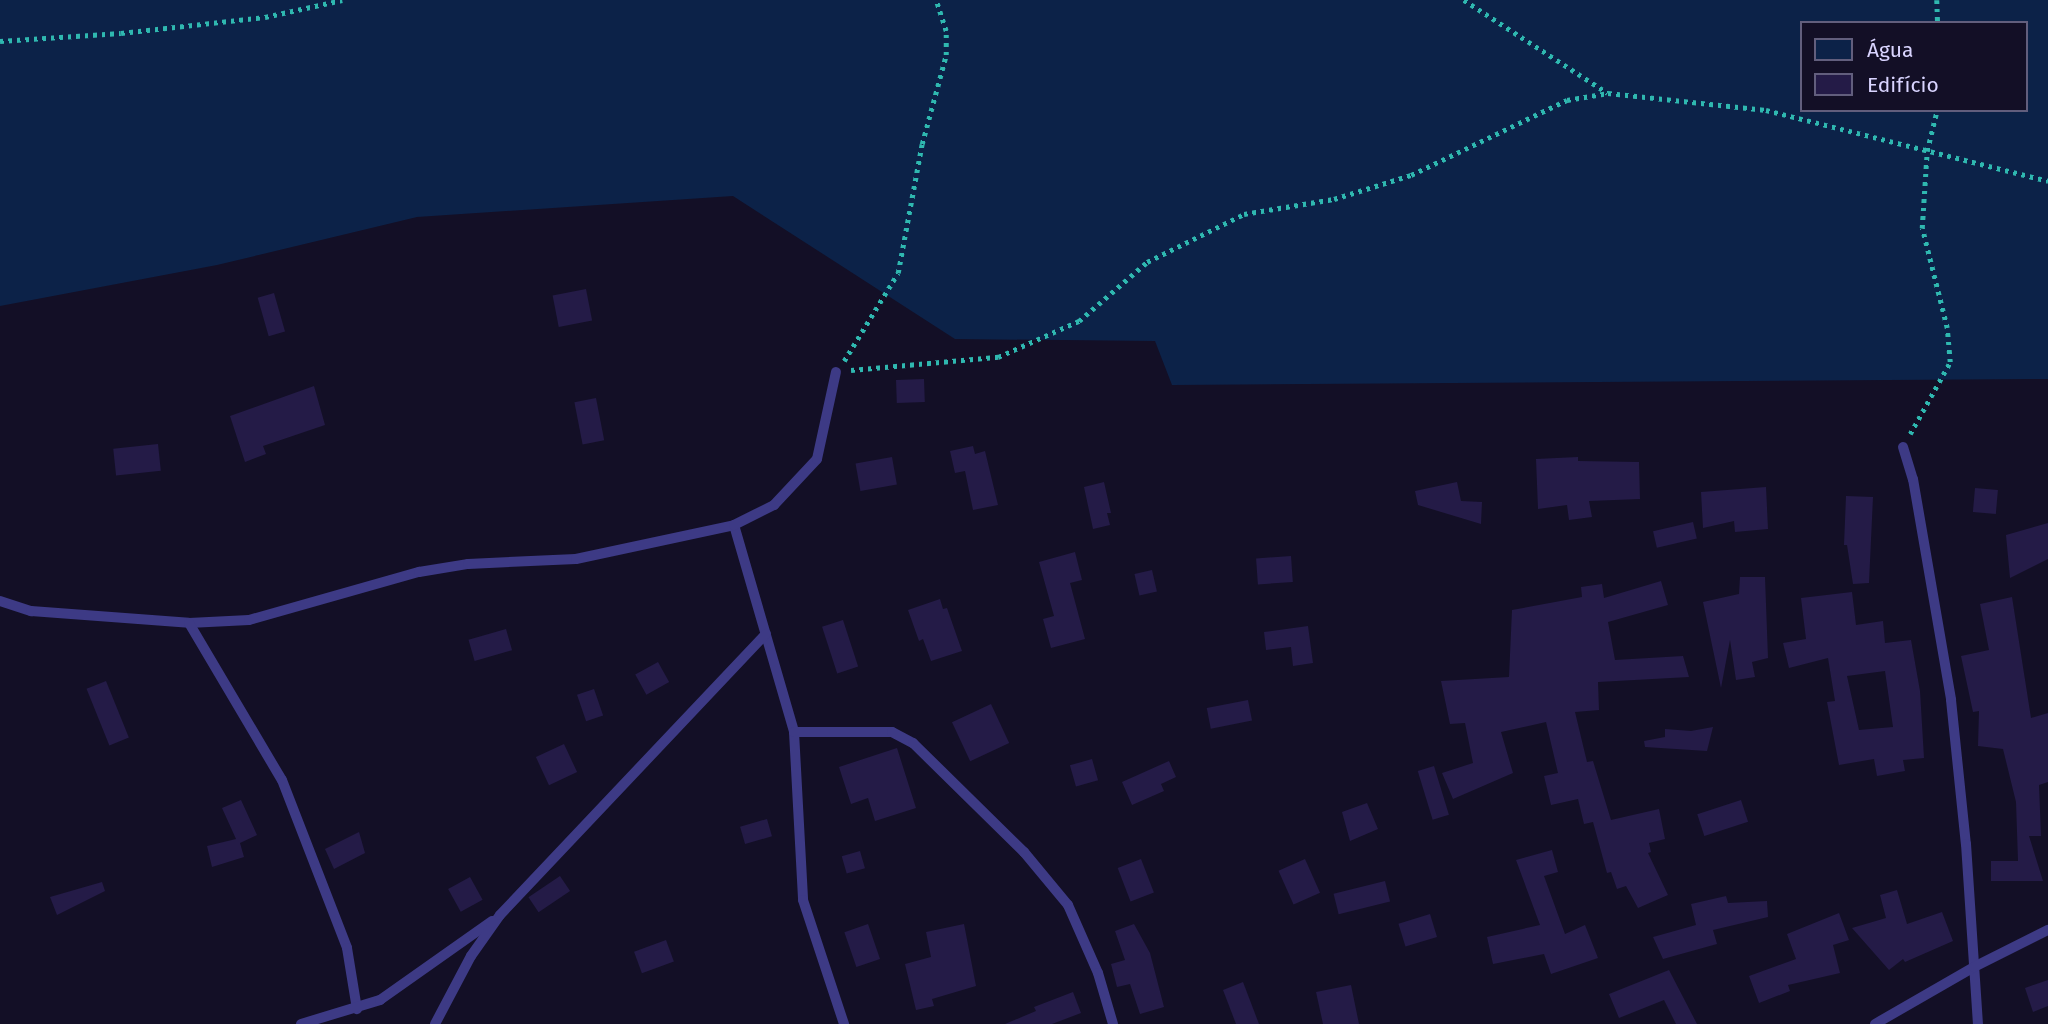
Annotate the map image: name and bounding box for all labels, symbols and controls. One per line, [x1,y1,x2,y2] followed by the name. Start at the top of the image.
[1800,21,2027,112] legend
[1867,37,1913,63] text: Água
[1867,72,1939,98] text: Edifício

